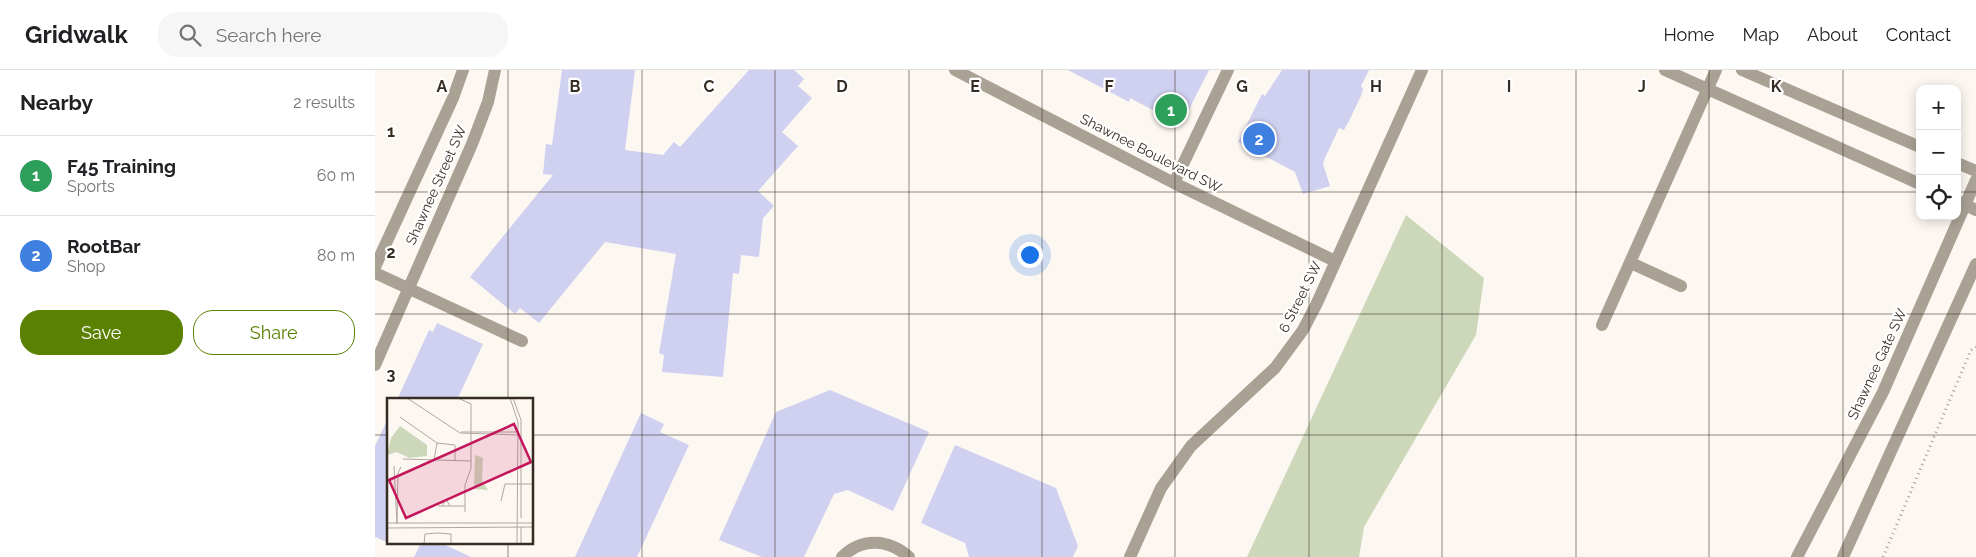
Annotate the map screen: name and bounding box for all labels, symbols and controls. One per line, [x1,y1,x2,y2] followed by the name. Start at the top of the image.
[158,12,508,57] search box
[25,20,128,49] text: Gridwalk
[176,21,204,49] icon: search
[216,24,321,46] text: Search here
[1663,24,1714,45] text: Home
[1742,24,1779,45] text: Map
[1807,24,1858,45] text: About
[1886,24,1951,45] text: Contact
[437,77,448,96] text: A
[570,77,581,96] text: B
[704,77,715,96] text: C
[836,77,848,96] text: D
[970,77,980,96] text: E
[1104,77,1114,96] text: F
[1236,77,1248,96] text: G
[1370,77,1382,96] text: H
[1507,77,1511,96] text: I
[1638,77,1646,96] text: J
[1771,77,1782,96] text: K
[1916,85,1961,220] map controls
[1916,85,1961,130] button: +
[20,90,93,115] text: Nearby
[1155,91,1187,129] pin: 1
[293,93,355,112] text: 2 results
[1078,110,1225,196] street label: Shawnee Boulevard SW
[1243,120,1275,158] pin: 2
[387,122,395,141] text: 1
[402,123,470,247] street label: Shawnee Street SW
[1916,130,1961,175] button: −
[67,155,176,177] text: F45 Training
[32,166,40,185] text: 1
[317,166,355,185] text: 60 m
[1916,175,1961,220] button: locate
[67,177,115,196] text: Sports
[67,235,141,257] text: RootBar
[1017,242,1043,268] your location
[386,243,396,262] text: 2
[31,246,41,265] text: 2
[317,246,355,265] text: 80 m
[67,257,105,276] text: Shop
[1275,259,1325,335] street label: 6 Street SW
[1844,306,1910,422] street label: Shawnee Gate SW
[20,310,183,355] button: Save
[193,310,355,355] button: Share
[387,365,396,384] text: 3
[387,398,534,544] inset map

